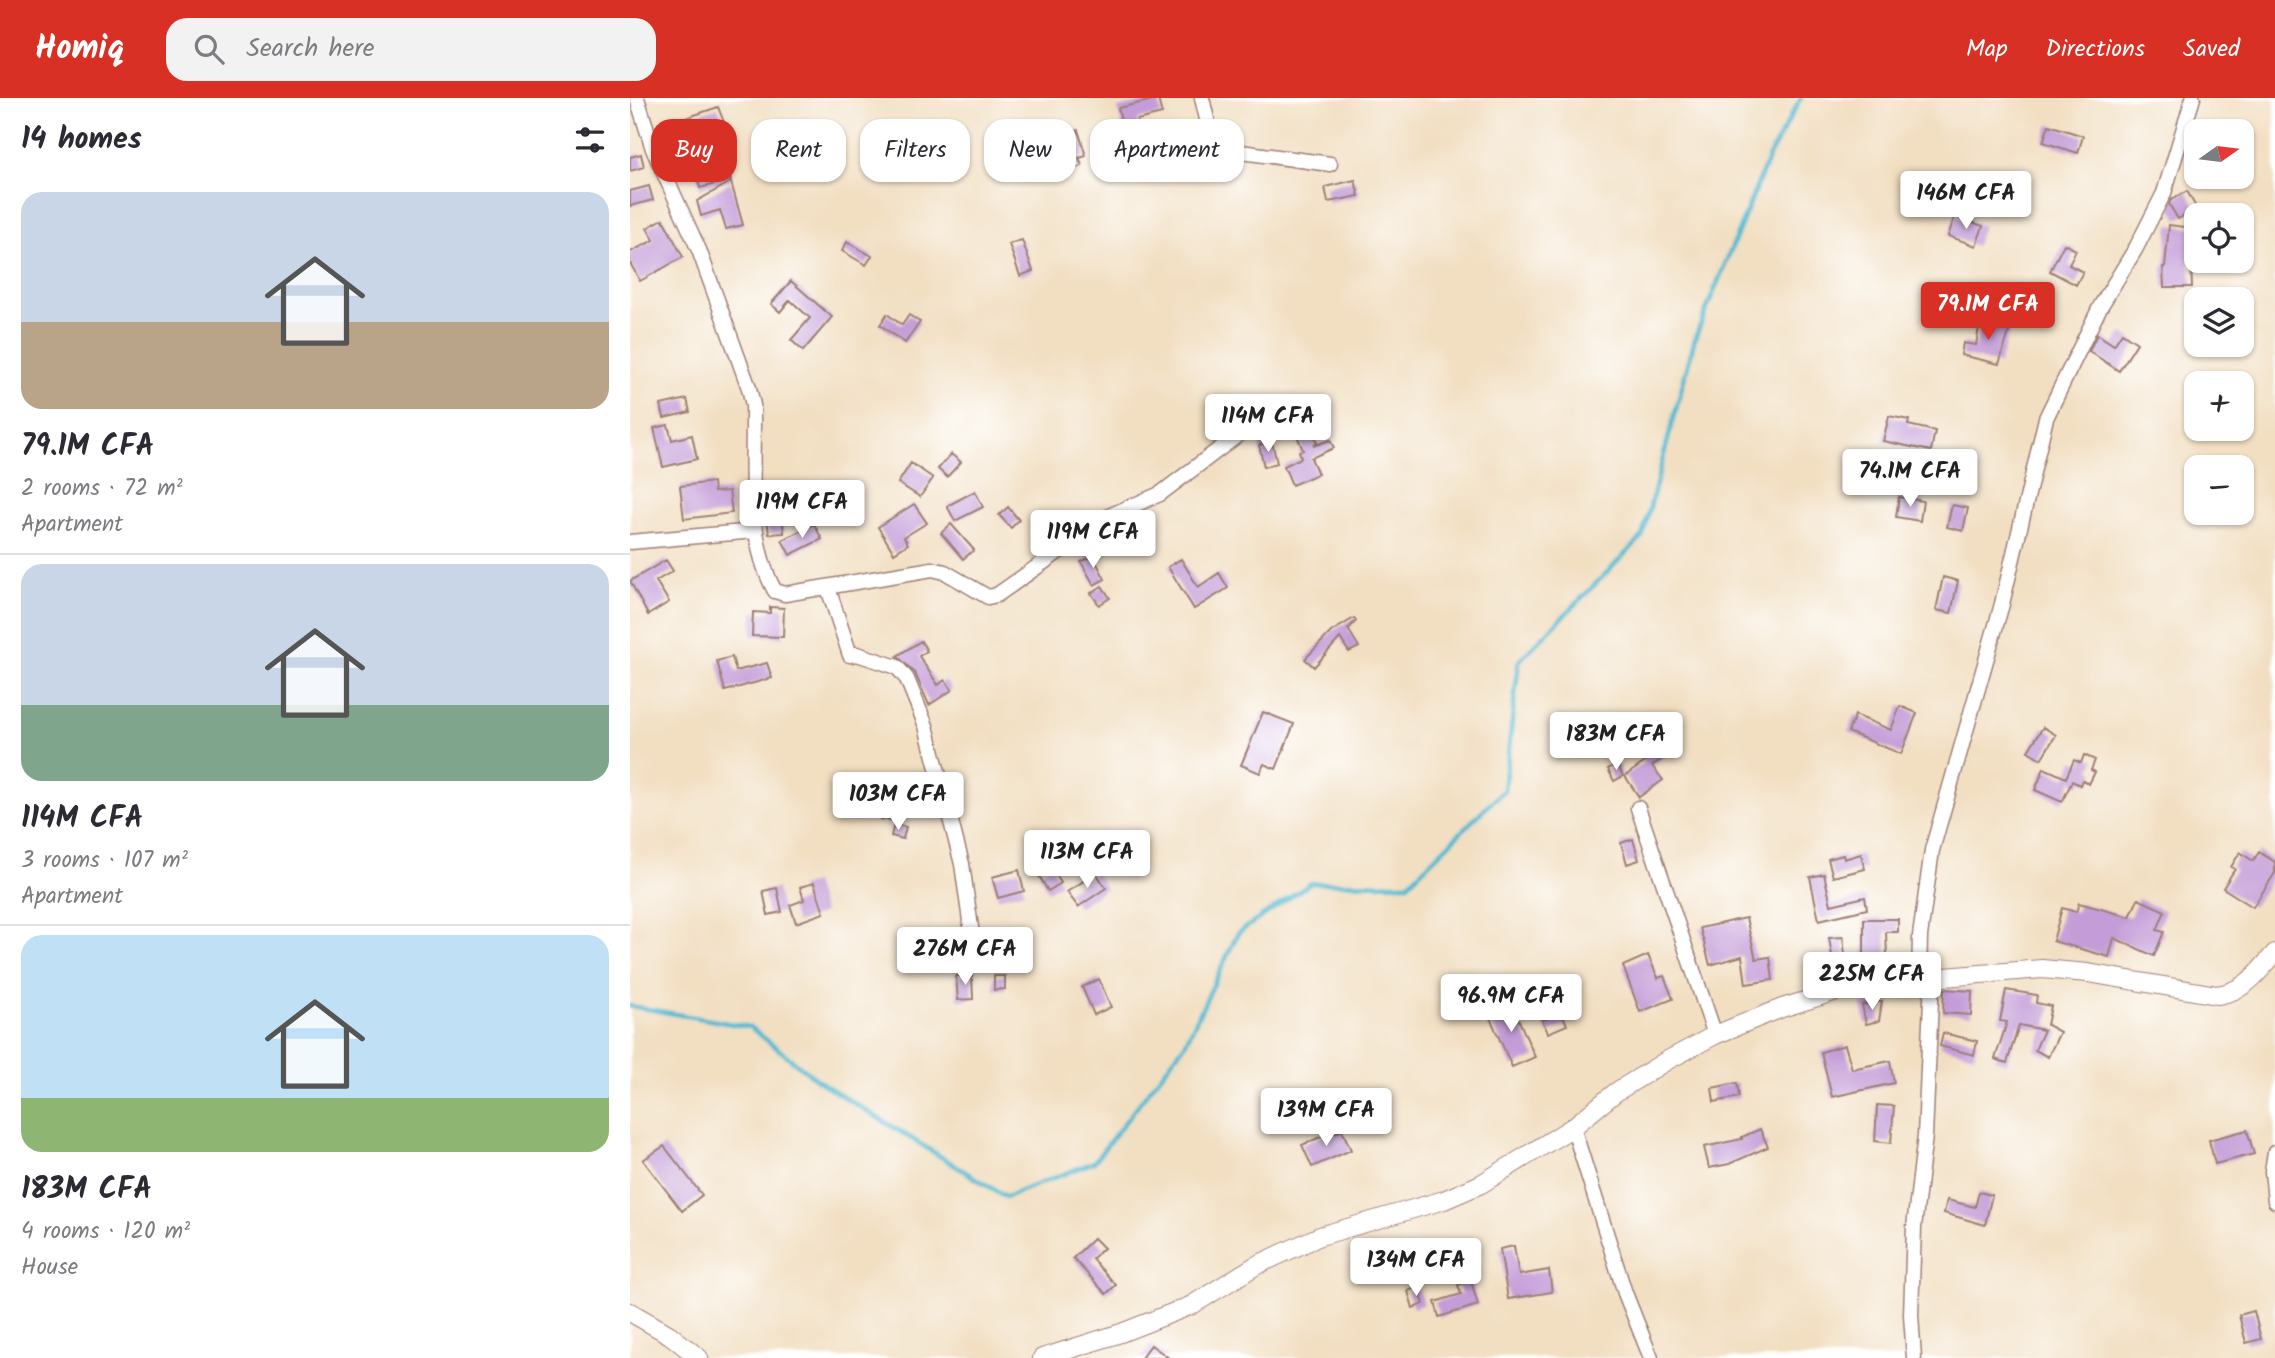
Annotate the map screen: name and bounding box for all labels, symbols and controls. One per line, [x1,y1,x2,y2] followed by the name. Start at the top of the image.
[166,18,656,81] search box
[35,23,124,76] text: Homiq
[246,28,374,70] text: Search here
[190,30,228,68] icon: search
[1966,30,2008,69] text: Map
[2046,30,2145,69] text: Directions
[2183,30,2240,69] text: Saved
[21,116,142,164] text: 14 homes
[651,119,737,182] chip: Buy
[751,119,846,182] chip: Rent
[860,119,970,182] chip: Filters
[984,119,1076,182] chip: New
[1090,119,1244,182] chip: Apartment
[2184,119,2254,189] north arrow
[2184,119,2254,525] map controls
[571,121,609,159] icon: filters
[1894,172,2038,231] pin: 146M CFA
[1916,176,2016,212] text: 146M CFA
[2184,203,2254,273] button: locate
[252,238,378,364] icon: home
[1908,282,2068,342] pin: 79.1M CFA
[1937,287,2039,323] text: 79.1M CFA
[2184,287,2254,357] button: layers
[2184,371,2254,441] button: +
[1196,394,1340,454] pin: 114M CFA
[1221,399,1315,435] text: 114M CFA
[21,423,154,471] text: 79.1M CFA
[1830,450,1990,509] pin: 74.1M CFA
[1858,454,1962,490] text: 74.1M CFA
[2184,455,2254,525] button: −
[21,471,183,507] text: 2 rooms · 72 m²
[730,480,874,540] pin: 119M CFA
[756,485,848,521] text: 119M CFA
[21,507,123,543] text: Apartment
[1021,510,1165,570] pin: 119M CFA
[1047,515,1139,551] text: 119M CFA
[252,610,378,736] icon: home
[1544,712,1688,772] pin: 183M CFA
[1566,717,1666,753] text: 183M CFA
[826,772,970,832] pin: 103M CFA
[849,777,947,813] text: 103M CFA
[21,795,143,843] text: 114M CFA
[1015,830,1159,890] pin: 113M CFA
[1040,835,1134,871] text: 113M CFA
[21,843,188,879] text: 3 rooms · 107 m²
[21,879,123,915] text: Apartment
[893,928,1037,987] pin: 276M CFA
[913,932,1017,968] text: 276M CFA
[1800,953,1944,1012] pin: 225M CFA
[1819,957,1925,993] text: 225M CFA
[1431,974,1591,1034] pin: 96.9M CFA
[1457,979,1565,1015] text: 96.9M CFA
[252,981,378,1107] icon: home
[1254,1088,1398,1148] pin: 139M CFA
[1277,1093,1375,1129] text: 139M CFA
[21,1166,152,1214] text: 183M CFA
[21,1214,190,1250] text: 4 rooms · 120 m²
[1344,1238,1488,1298] pin: 134M CFA
[1366,1243,1466,1279] text: 134M CFA
[21,1250,78,1286] text: House

